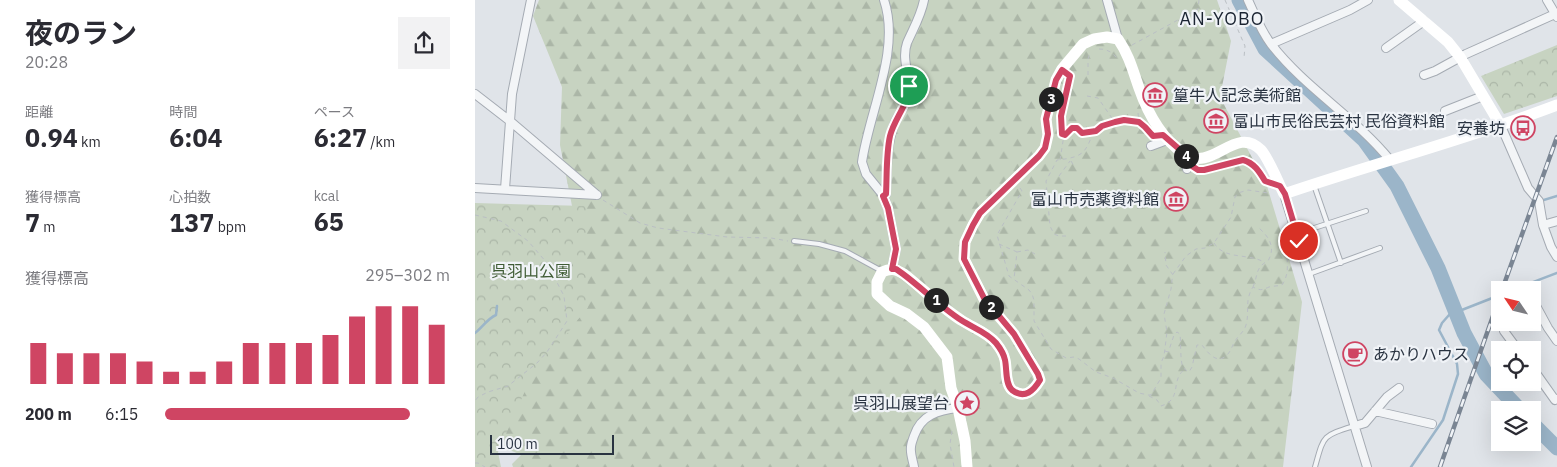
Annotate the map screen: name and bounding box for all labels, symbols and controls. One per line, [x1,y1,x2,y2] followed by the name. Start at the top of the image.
[1180,7,1264,30] district label: AN-YOBO
[25,14,137,51] text: 夜のラン
[398,17,450,69] button: share
[25,52,68,72] text: 20:28
[888,65,930,107] pin
[895,72,923,100] icon: arrive
[1142,82,1168,108] museum icon: 篁牛人記念美術館
[1173,85,1301,105] place label: 篁牛人記念美術館
[1039,86,1063,112] pin: 3
[1047,90,1056,108] text: 3
[25,103,53,121] text: 距離
[169,103,197,121] text: 時間
[314,103,355,121] text: ペース
[1203,108,1229,134] museum icon: 富山市民俗民芸村 民俗資料館
[1233,111,1445,131] place label: 富山市民俗民芸村 民俗資料館
[1510,115,1536,141] bus stop icon: 安養坊
[1457,118,1505,138] place label: 安養坊
[25,121,78,154] text: 0.94
[169,121,223,154] text: 6:04
[314,121,367,154] text: 6:27
[78,133,101,151] text: km
[367,133,395,151] text: /km
[1173,144,1199,168] pin: 4
[1182,147,1191,165] text: 4
[1163,186,1189,212] museum icon: 富山市売薬資料館
[314,187,339,205] text: kcal
[25,188,81,206] text: 獲得標高
[169,188,211,206] text: 心拍数
[1031,189,1159,209] place label: 富山市売薬資料館
[314,205,344,238] text: 65
[25,206,40,239] text: 7
[169,206,214,239] text: 137
[40,218,56,236] text: m
[214,218,246,236] text: bpm
[1278,220,1320,262] pin
[1285,227,1313,255] icon: check
[491,261,571,281] park label: 呉羽山公園
[365,265,450,285] text: 295–302 m
[25,268,89,288] text: 獲得標高
[1491,281,1541,331] north arrow
[1491,281,1541,451] map controls
[923,288,949,312] pin: 1
[932,291,941,309] text: 1
[979,294,1003,320] pin: 2
[987,298,996,316] text: 2
[1342,341,1368,367] cafe icon: あかりハウス
[1491,341,1541,391] button: locate
[1373,344,1469,364] place label: あかりハウス
[954,390,980,416] place icon: 呉羽山展望台
[853,393,949,413] place label: 呉羽山展望台
[1491,401,1541,451] button: layers
[25,404,72,424] text: 200 m
[105,404,138,424] text: 6:15
[490,432,614,455] scale bar
[497,435,538,453] text: 100 m

